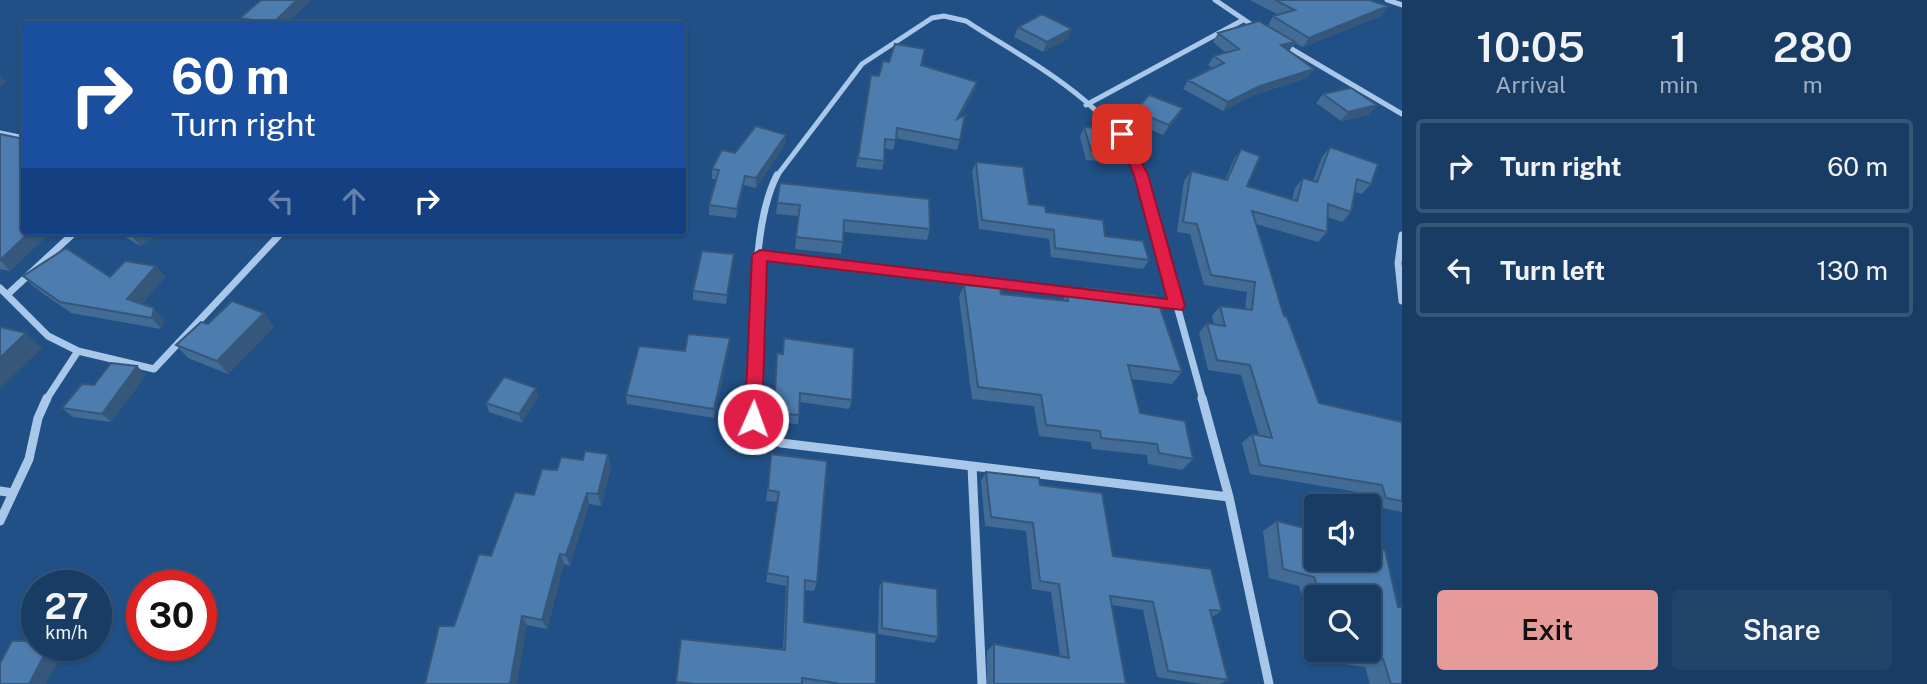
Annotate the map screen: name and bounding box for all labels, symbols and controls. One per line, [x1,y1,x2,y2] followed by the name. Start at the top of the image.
[1476,22,1585,71] text: 10:05
[1670,22,1688,71] text: 1
[1773,22,1853,71] text: 280
[171,47,290,105] text: 60 m
[56,49,147,140] icon: right
[1495,71,1566,98] text: Arrival
[1659,71,1698,98] text: min
[1803,71,1823,98] text: m
[1092,104,1152,164] pin
[171,106,316,143] text: Turn right
[1103,115,1141,153] icon: arrive
[1441,147,1479,185] icon: right
[1500,151,1622,182] text: Turn right
[1827,151,1888,182] text: 60 m
[262,182,300,220] icon: left
[335,182,373,220] icon: ahead
[408,182,446,220] icon: right
[1441,251,1479,289] icon: left
[1500,255,1605,286] text: Turn left
[1816,255,1888,286] text: 130 m
[716,382,790,456] position arrow
[1304,494,1381,662] map controls
[1304,494,1381,571] button: sound
[126,570,217,661] speed limit sign: 30
[1304,585,1381,662] button: search
[44,586,89,627] text: 27
[1437,590,1658,670] button: Exit
[1672,590,1892,670] button: Share
[45,622,88,643] text: km/h

